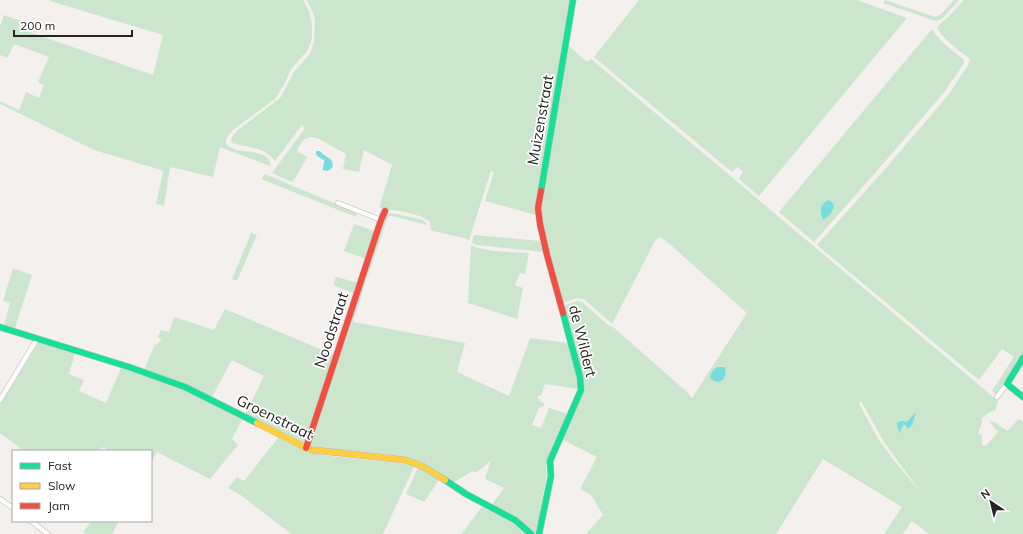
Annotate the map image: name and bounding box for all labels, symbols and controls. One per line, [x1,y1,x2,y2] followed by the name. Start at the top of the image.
[14,12,132,38] scale bar
[20,18,55,33] text: 200 m
[523,74,557,166] street label: Muizenstraat
[310,290,352,370] street label: Noodstraat
[565,303,601,379] street label: de Wildert
[234,390,316,444] street label: Groenstraat
[12,450,152,522] legend
[48,458,72,473] text: Fast
[48,478,76,493] text: Slow
[971,482,1011,522] north arrow
[978,486,993,502] text: N
[48,498,70,513] text: Jam

